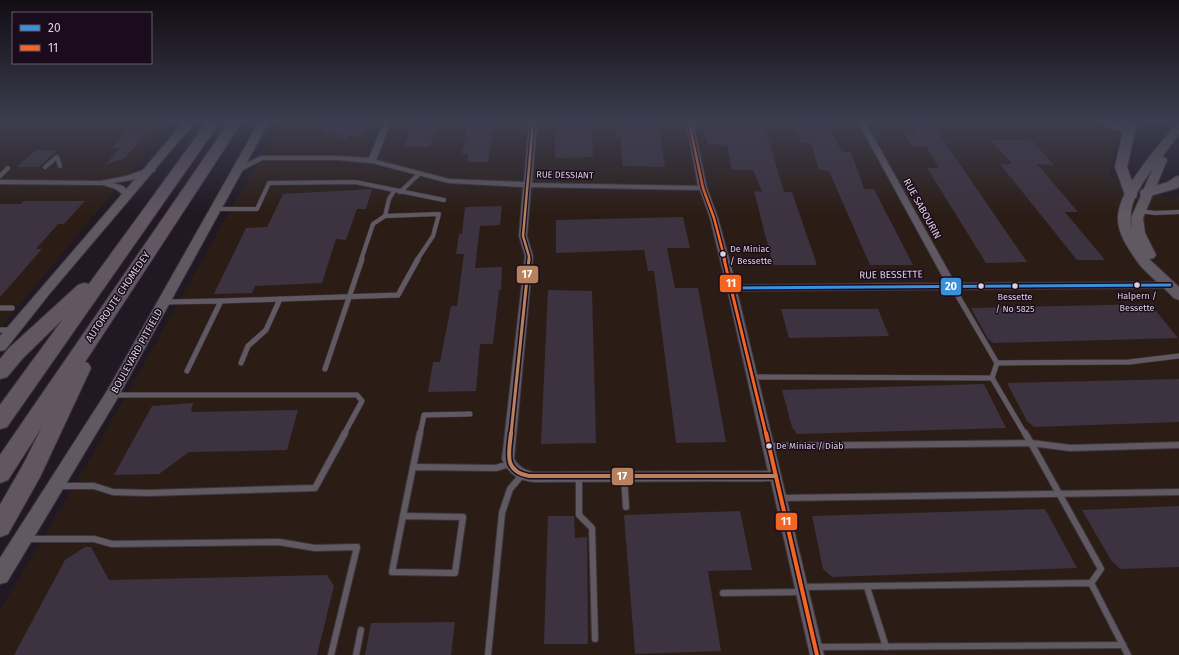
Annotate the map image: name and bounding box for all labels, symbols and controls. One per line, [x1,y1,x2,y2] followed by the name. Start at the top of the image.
[12,12,152,64] legend
[48,21,61,35] text: 20
[48,41,58,55] text: 11
[536,169,594,181] street label: RUE DESSIANT
[900,177,944,241] street label: RUE SABOURIN
[730,244,772,266] place label: De Miniac / Bessette
[83,249,153,344] street label: AUTOROUTE CHOMEDEY
[718,249,728,259] marker: De Miniac / Bessette
[516,265,539,284] line badge: 17
[522,268,532,281] text: 17
[859,268,923,282] street label: RUE BESSETTE
[719,274,742,293] line badge: 11
[726,277,736,290] text: 11
[940,277,962,296] line badge: 20
[945,280,958,293] text: 20
[1132,280,1142,290] marker: Halpern / Bessette
[976,281,986,291] unlabelled marker
[1010,281,1020,291] marker: Bessette / No 5825
[1117,291,1157,313] place label: Halpern / Bessette
[995,292,1035,314] place label: Bessette / No 5825
[109,307,165,395] street label: BOULEVARD PITFIELD
[764,441,774,451] marker: De Miniac / Diab
[776,441,844,451] place label: De Miniac / Diab
[611,467,634,486] line badge: 17
[617,470,627,483] text: 17
[775,512,798,531] line badge: 11
[781,515,791,528] text: 11

